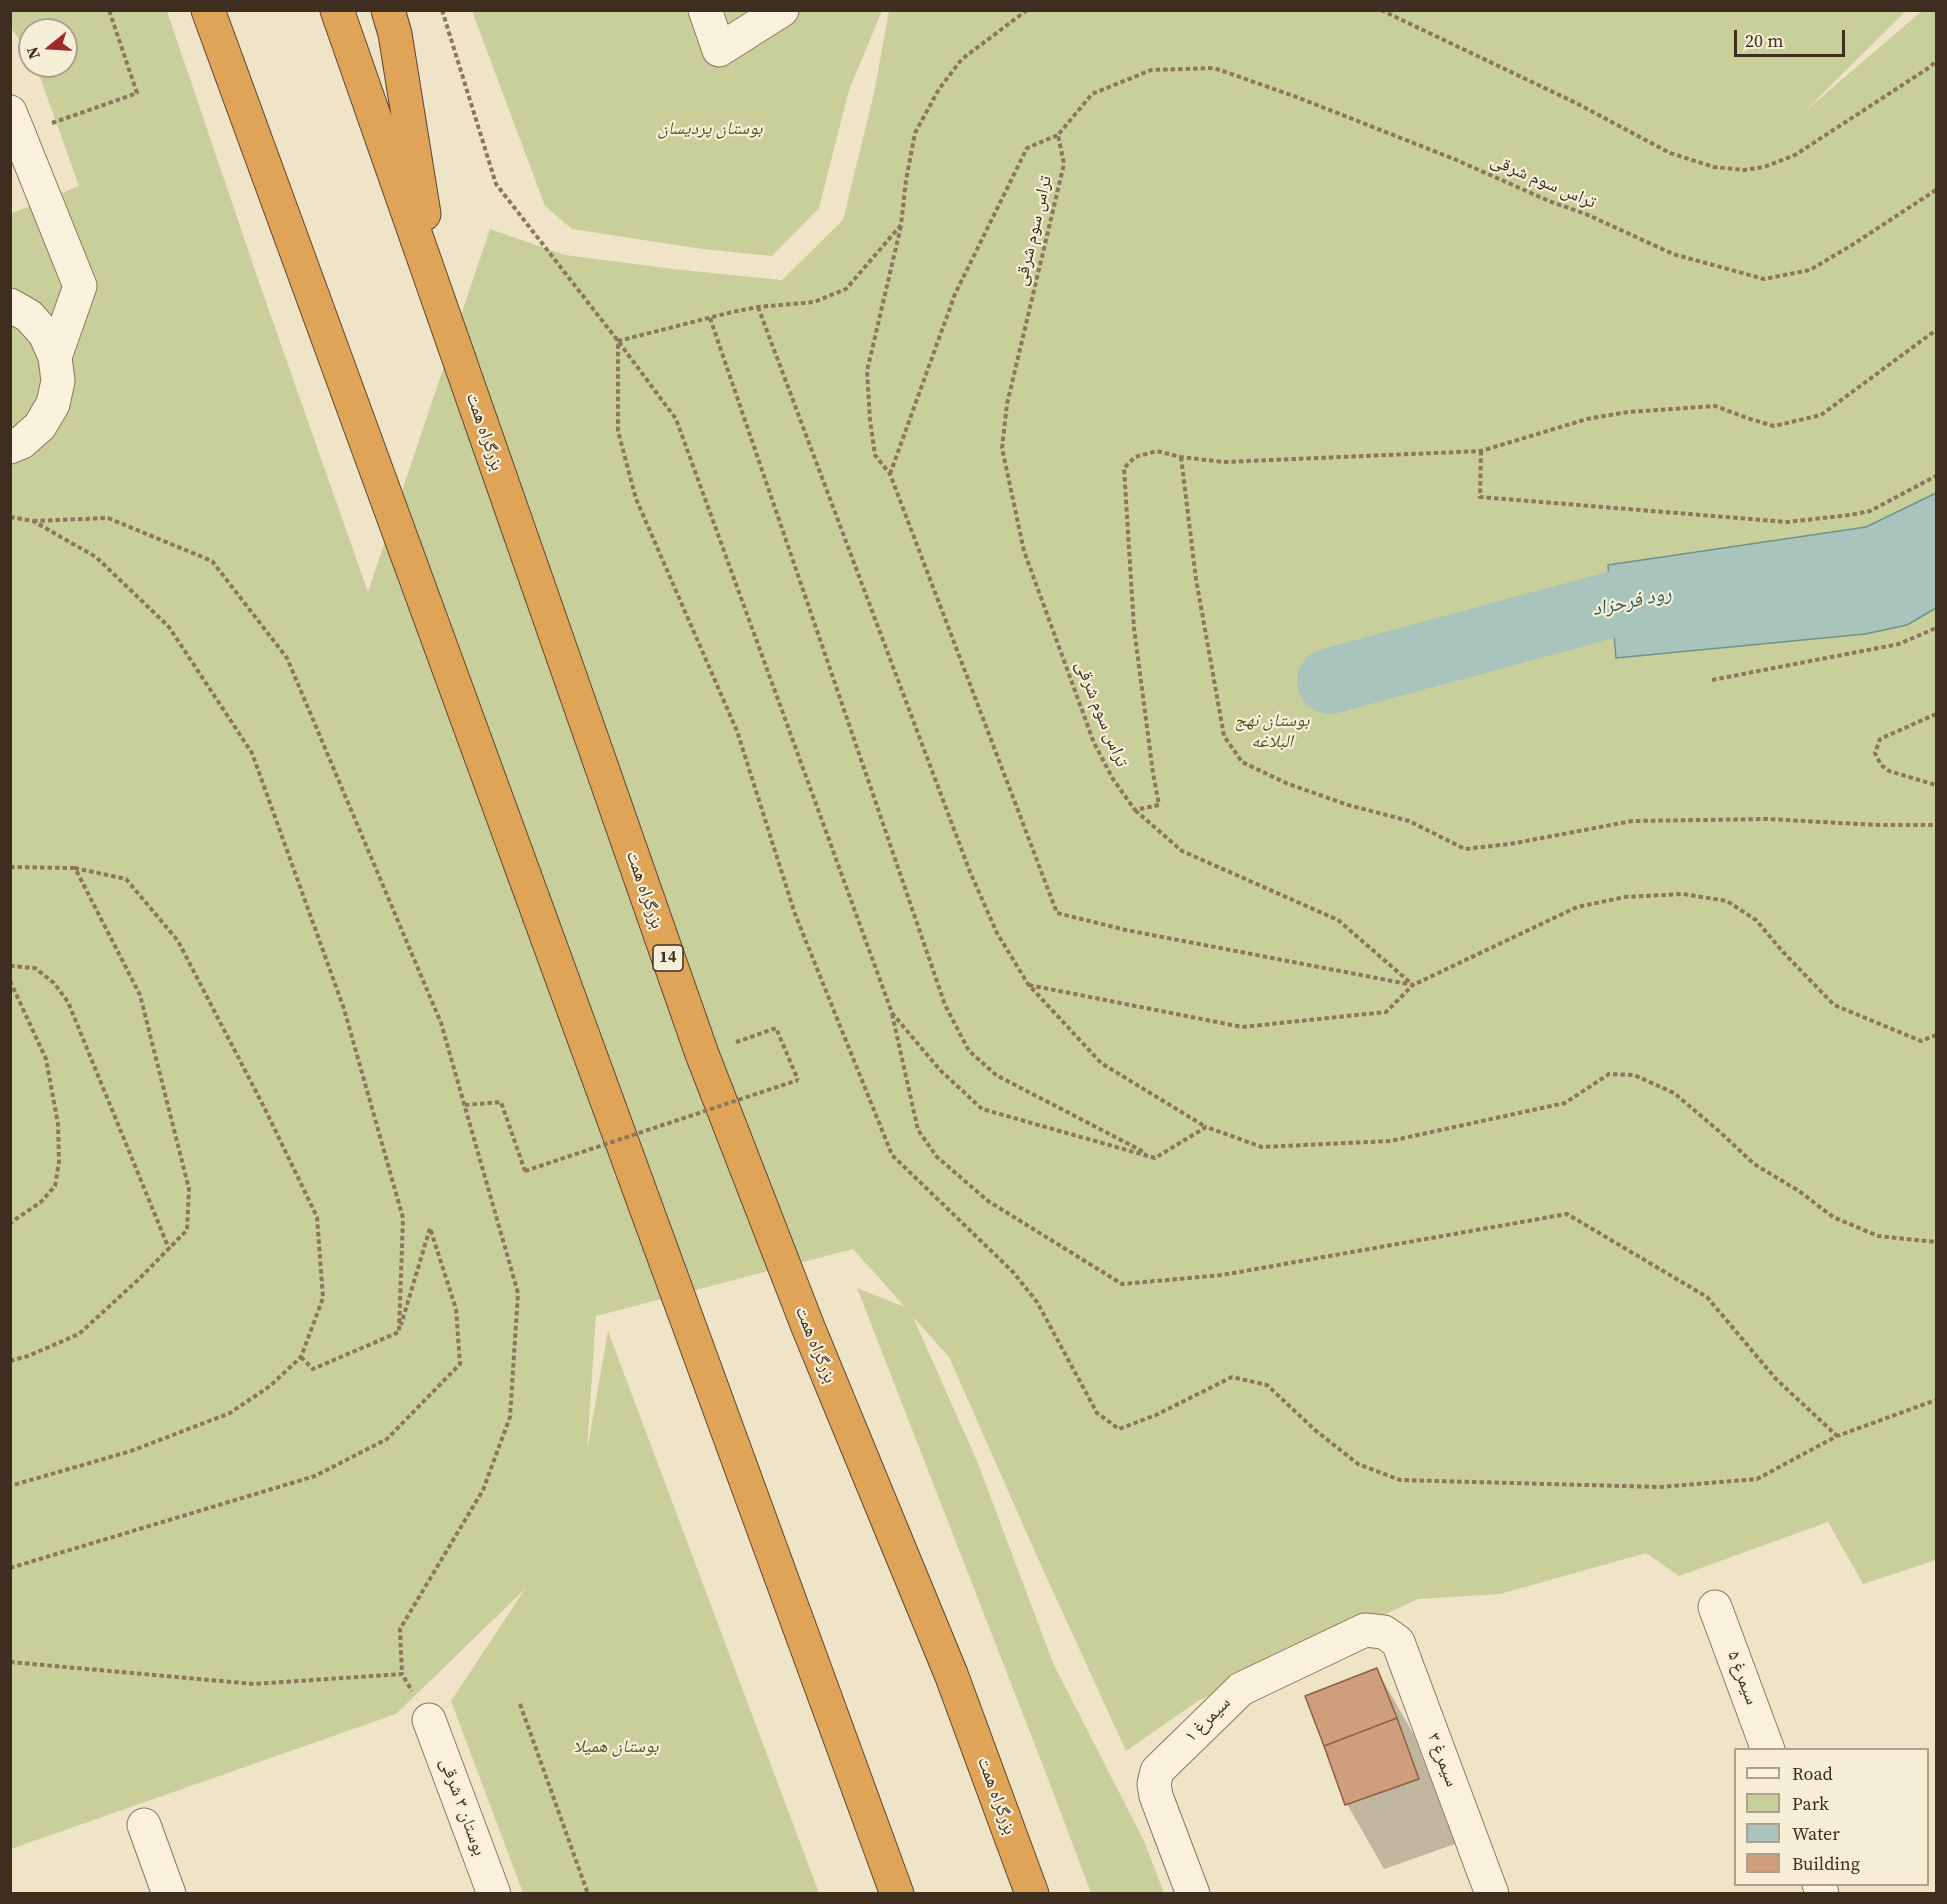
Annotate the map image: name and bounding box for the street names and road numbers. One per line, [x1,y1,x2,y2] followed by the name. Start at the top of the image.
[1487,150,1599,214] street label: تراس سوم شرقی
[1011,174,1057,288] street label: تراس سوم شرقی
[461,390,507,474] street label: بزرگراه همت
[1070,658,1132,770] street label: تراس سوم شرقی
[621,848,667,932] street label: بزرگراه همت
[653,945,683,971] road number: 14
[790,1303,840,1387] street label: بزرگراه همت
[1722,1648,1762,1708] street label: سیمرغ ۵
[1181,1693,1235,1747] street label: سیمرغ ۱
[1422,1730,1462,1790] street label: سیمرغ ۳
[972,1754,1020,1838] street label: بزرگراه همت
[434,1755,490,1859] street label: بوستان ۳ شرقی

